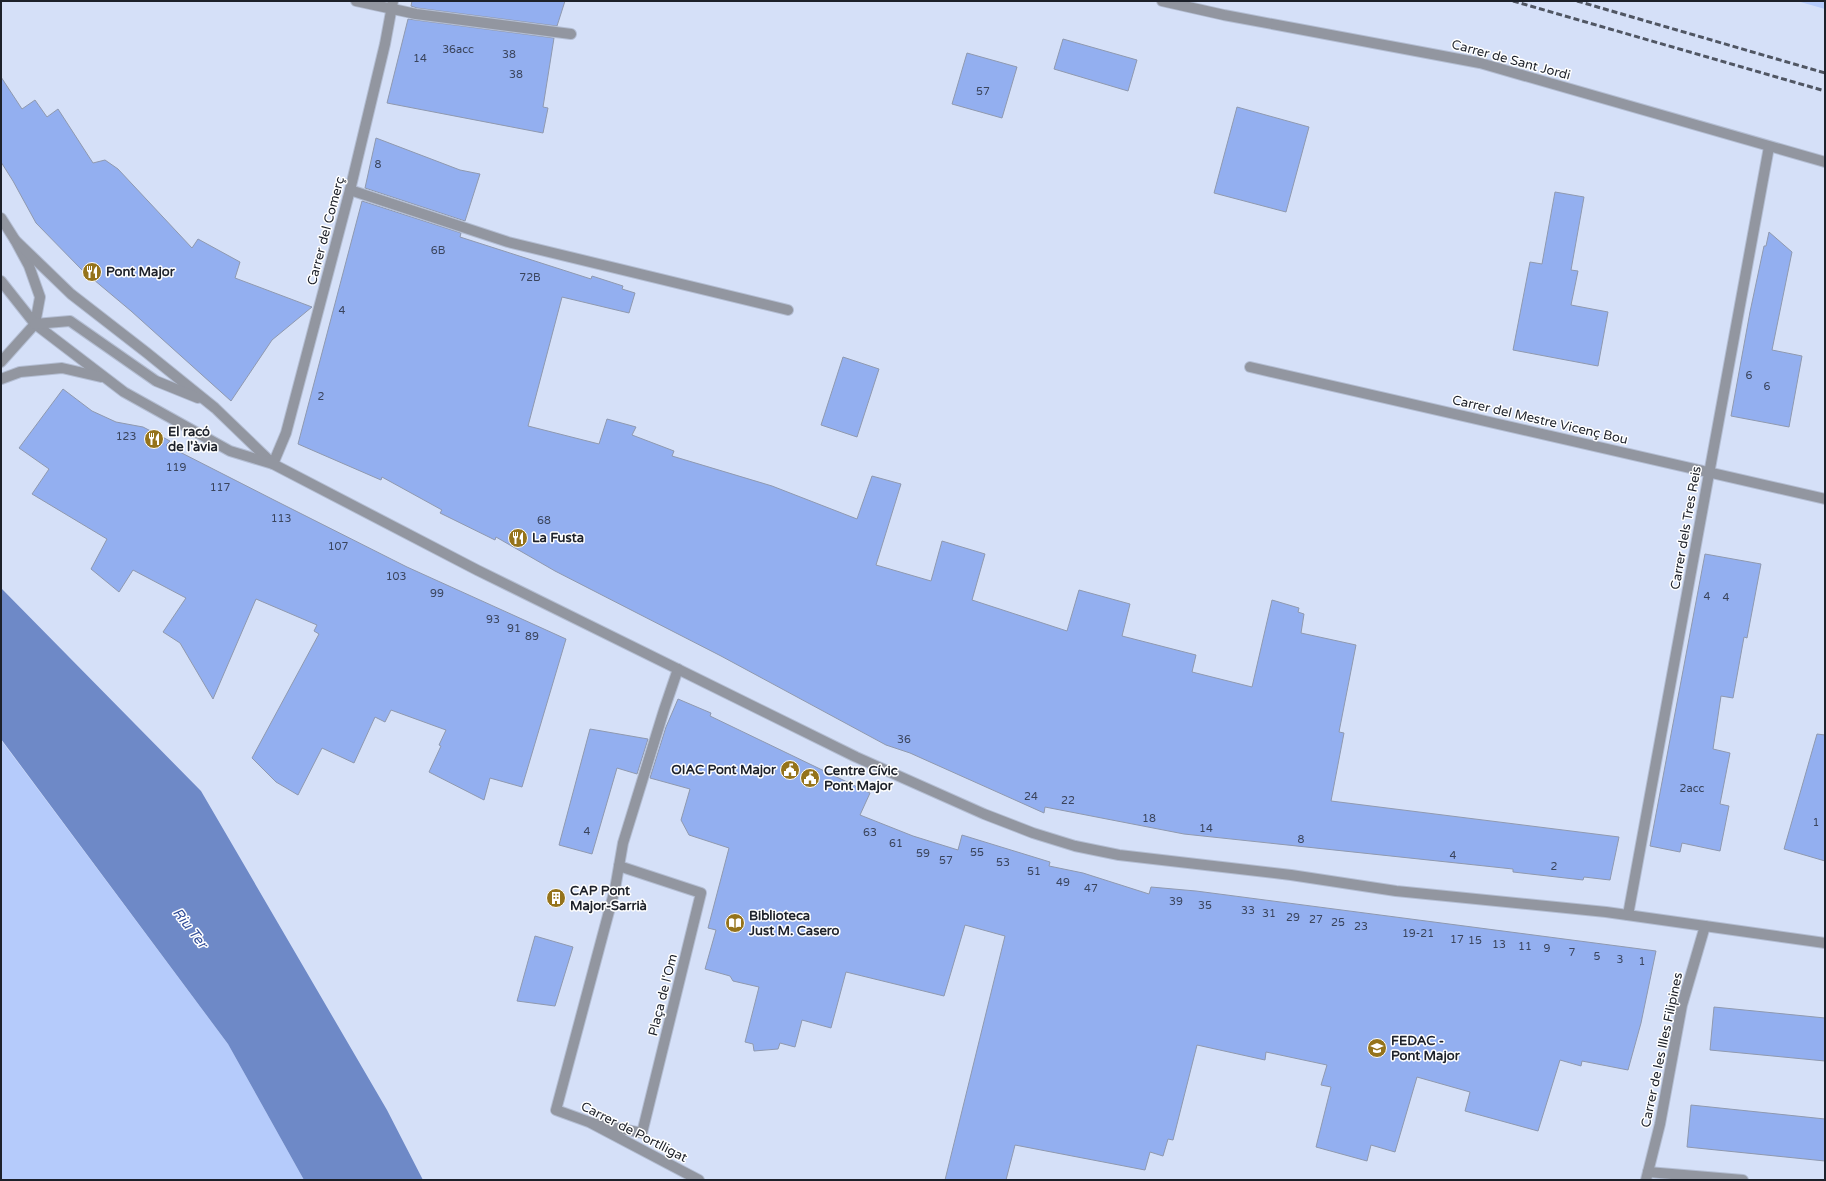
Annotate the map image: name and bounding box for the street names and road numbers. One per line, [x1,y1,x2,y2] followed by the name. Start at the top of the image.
[1450,36,1572,84] street label: Carrer de Sant Jordi
[304,175,348,287] street label: Carrer del Comerç
[1451,392,1629,448] street label: Carrer del Mestre Vicenç Bou
[1667,465,1705,591] street label: Carrer dels Tres Reis
[645,952,681,1038] street label: Plaça de l'Om
[1638,971,1686,1129] street label: Carrer de les Illes Filipines
[578,1098,690,1166] street label: Carrer de Portlligat

